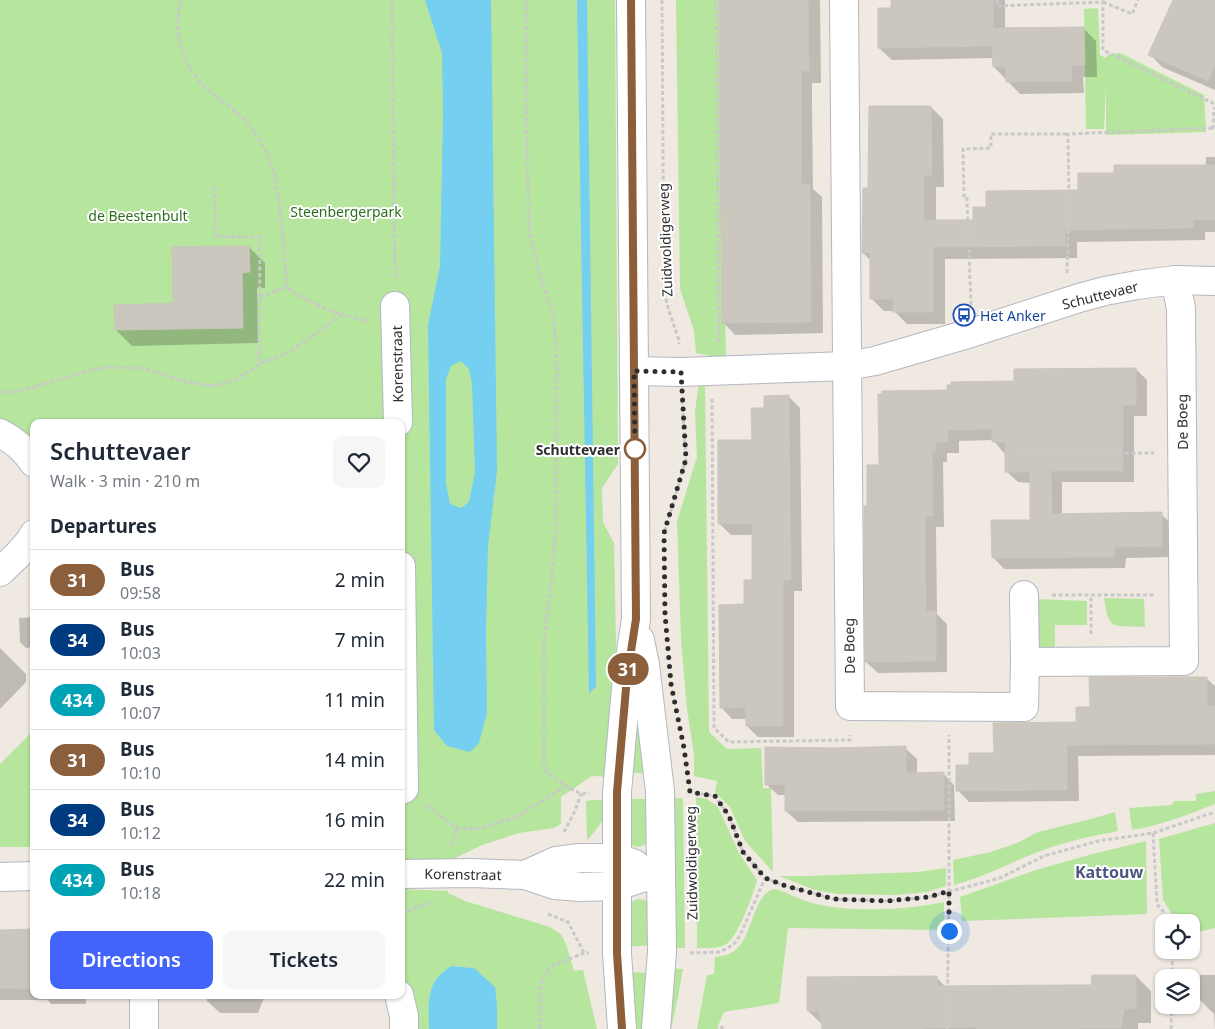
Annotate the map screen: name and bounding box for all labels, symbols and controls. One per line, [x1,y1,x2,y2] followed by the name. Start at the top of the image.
[654,183,676,297] street label: Zuidwoldigerweg
[290,202,402,221] park label: Steenbergerpark
[88,206,188,225] park label: de Beestenbult
[1060,276,1140,314] street label: Schuttevaer
[952,303,976,327] bus stop icon: Het Anker
[980,306,1046,325] place label: Het Anker
[387,325,407,403] street label: Korenstraat
[1172,394,1192,450] street label: De Boeg
[50,434,191,467] text: Schuttevaer
[333,436,385,488] button: heart
[624,438,646,460] marker: Schuttevaer
[536,440,621,459] place label: Schuttevaer
[50,470,200,492] text: Walk · 3 min · 210 m
[50,513,157,539] text: Departures
[120,556,155,582] text: Bus
[335,567,385,593] text: 2 min
[67,568,88,592] text: 31
[120,582,161,604] text: 09:58
[120,616,155,642] text: Bus
[839,618,859,674] street label: De Boeg
[335,627,385,653] text: 7 min
[67,628,88,652] text: 34
[120,642,161,664] text: 10:03
[606,653,650,685] line badge: 31
[618,657,638,681] text: 31
[120,676,155,702] text: Bus
[324,687,385,713] text: 11 min
[62,688,93,712] text: 434
[120,702,161,724] text: 10:07
[120,736,155,762] text: Bus
[324,747,385,773] text: 14 min
[67,748,88,772] text: 31
[120,762,161,784] text: 10:10
[120,796,155,822] text: Bus
[681,806,701,920] street label: Zuidwoldigerweg
[324,807,385,833] text: 16 min
[67,808,88,832] text: 34
[120,822,161,844] text: 10:12
[120,856,155,882] text: Bus
[1075,861,1143,883] district label: Kattouw
[424,864,502,884] street label: Korenstraat
[324,867,385,893] text: 22 min
[62,868,93,892] text: 434
[120,882,161,904] text: 10:18
[1155,914,1200,1014] map controls
[1155,914,1200,959] button: locate
[937,919,962,944] your location
[50,931,213,989] button: Directions
[223,931,385,989] button: Tickets
[1155,969,1200,1014] button: layers

